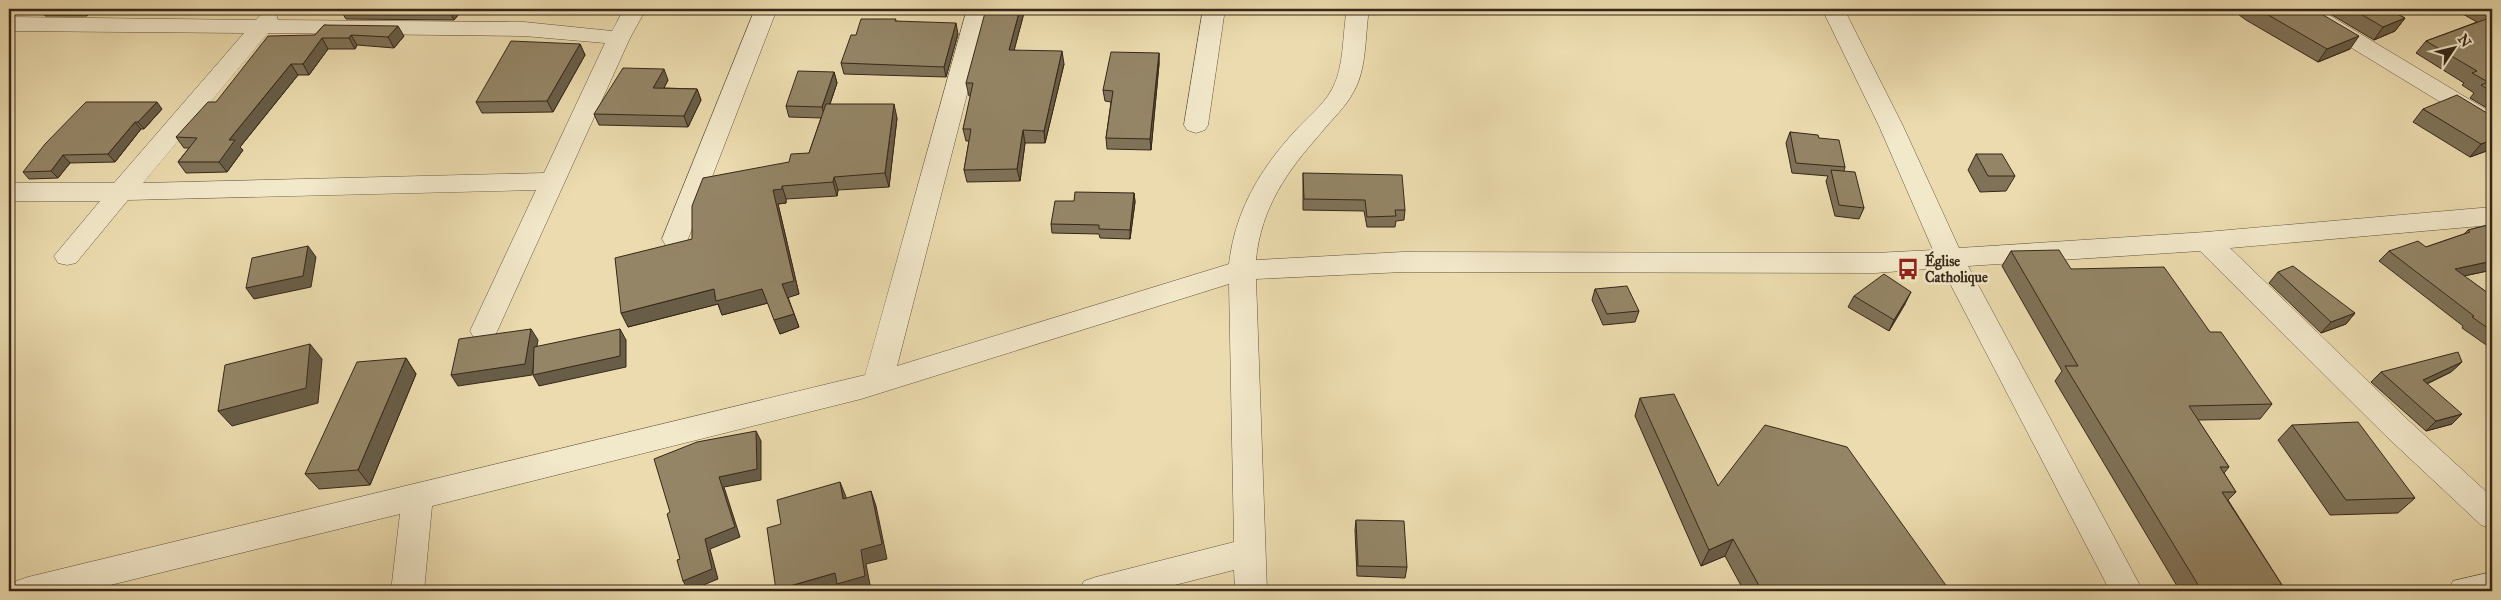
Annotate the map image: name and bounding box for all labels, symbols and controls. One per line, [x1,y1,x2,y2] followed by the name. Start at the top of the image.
[2428,22,2478,72] north arrow
[2454,31,2475,51] text: N
[1925,251,1988,287] place label: Église Catholique
[1895,256,1921,282] bus stop icon: Église Catholique

